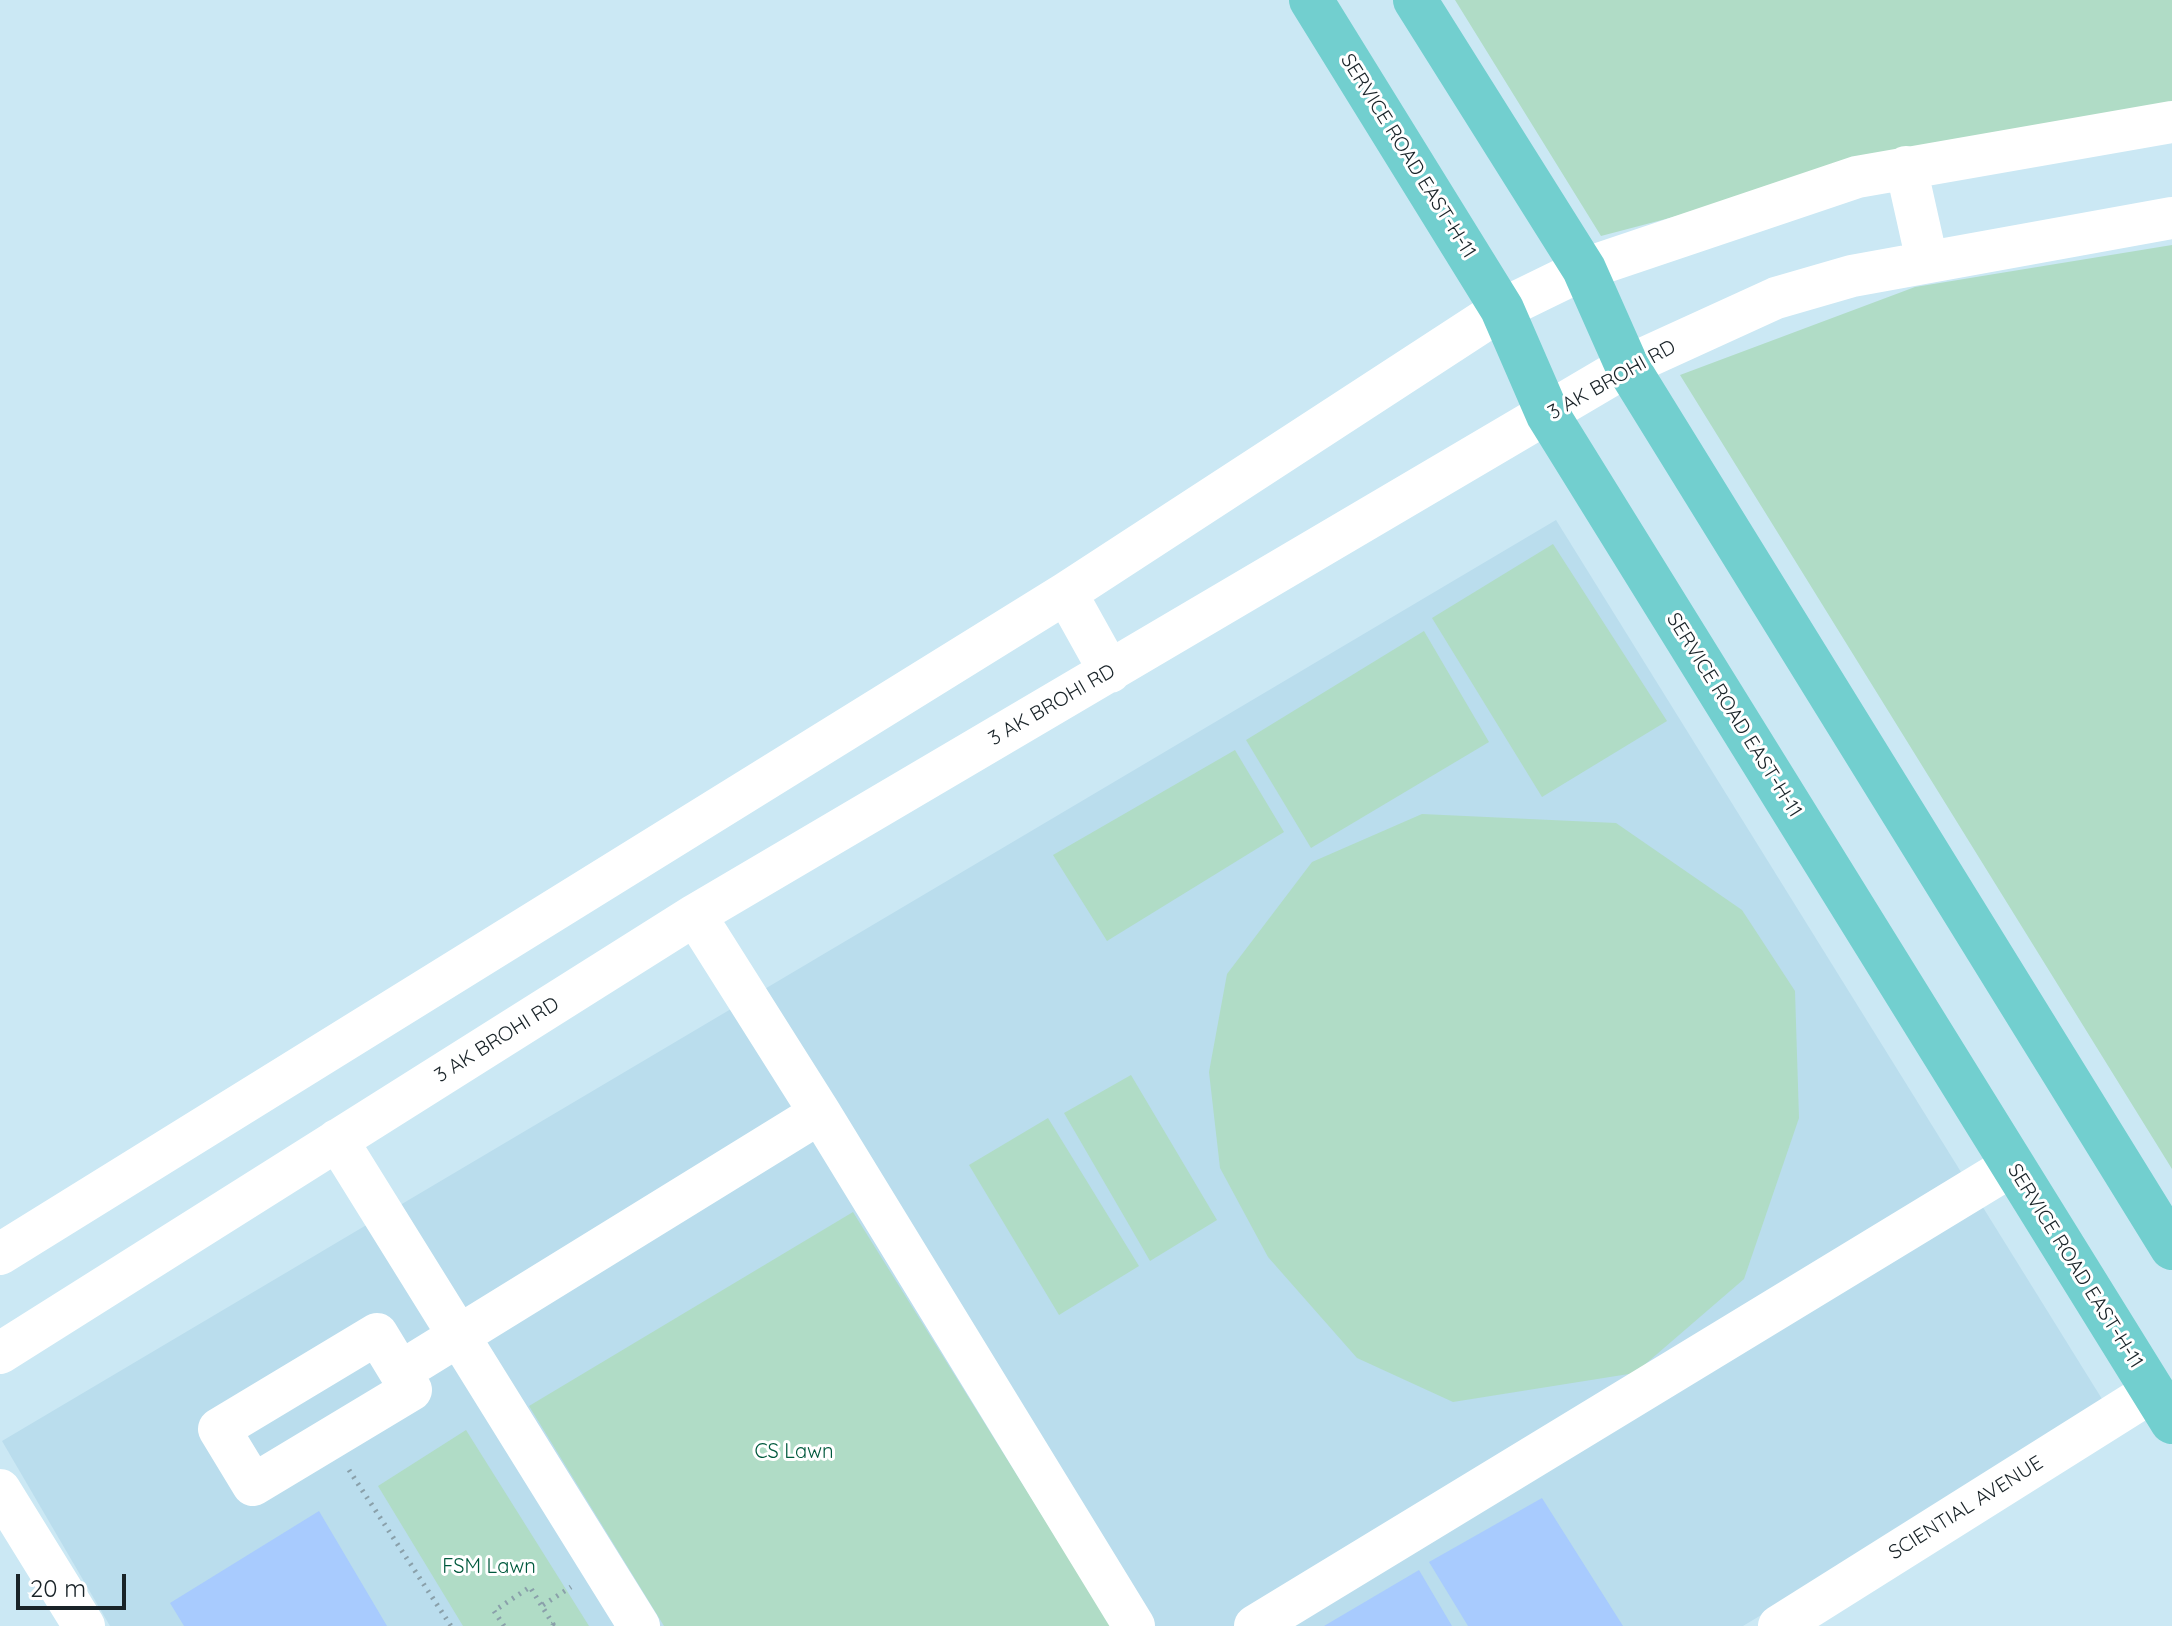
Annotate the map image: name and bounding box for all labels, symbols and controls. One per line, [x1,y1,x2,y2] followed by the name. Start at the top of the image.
[1335,49,1481,263] street label: SERVICE ROAD EAST-H-11
[1544,335,1680,425] street label: 3 AK BROHI RD
[1661,608,1807,822] street label: SERVICE ROAD EAST-H-11
[985,659,1119,751] street label: 3 AK BROHI RD
[430,992,564,1088] street label: 3 AK BROHI RD
[2002,1159,2148,1373] street label: SERVICE ROAD EAST-H-11
[755,1440,833,1464] park label: CS Lawn
[1884,1451,2048,1565] street label: SCIENTIAL AVENUE
[442,1555,536,1579] park label: FSM Lawn
[20,1558,130,1608] scale bar
[30,1573,86,1603] text: 20 m

